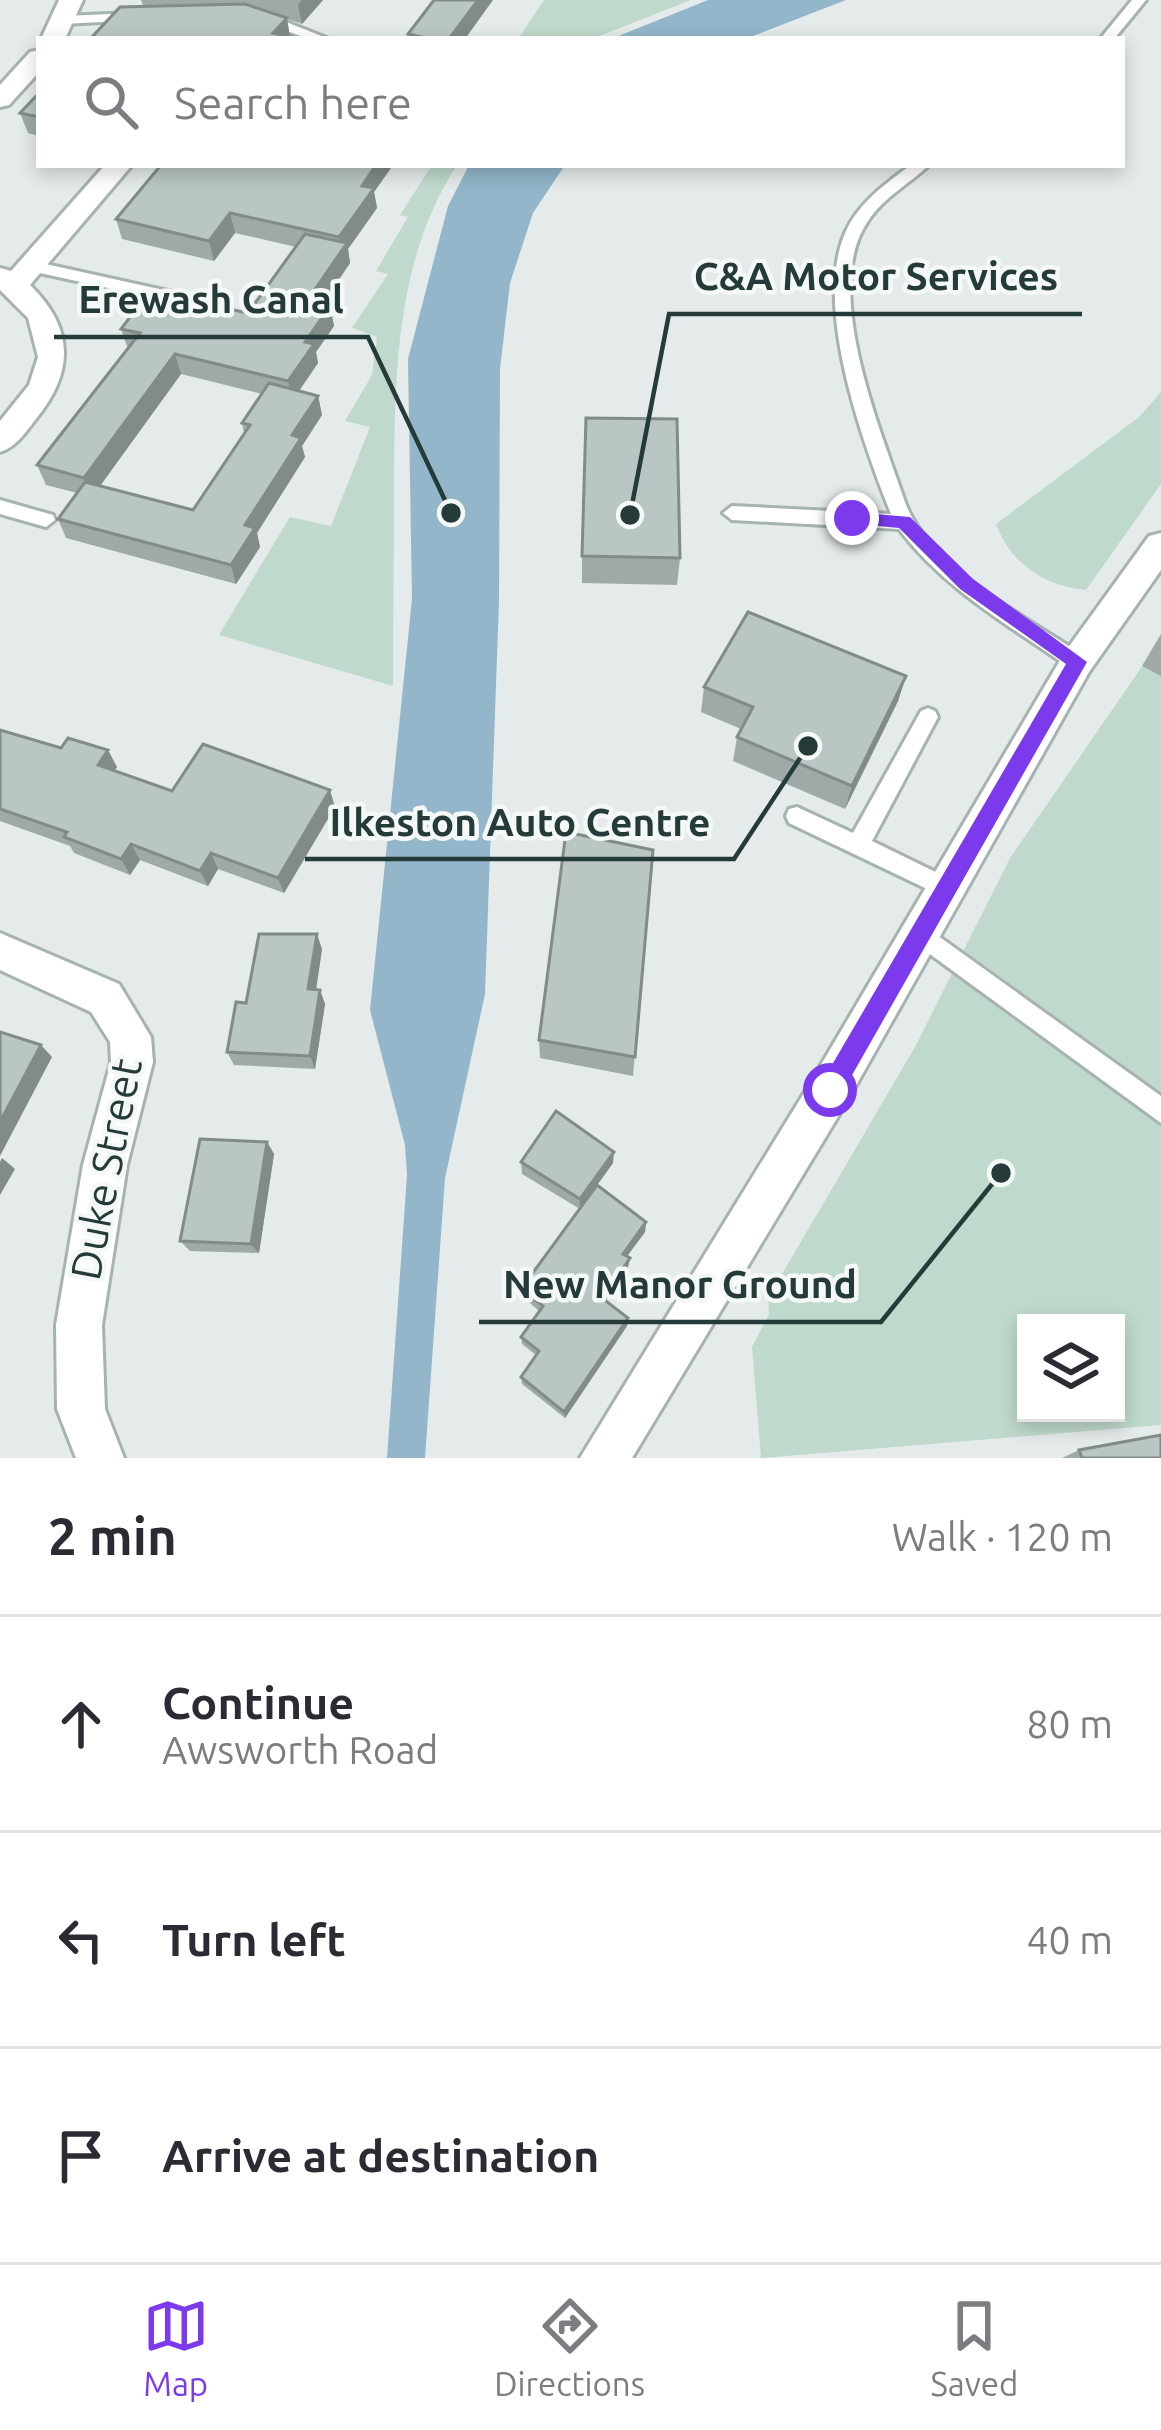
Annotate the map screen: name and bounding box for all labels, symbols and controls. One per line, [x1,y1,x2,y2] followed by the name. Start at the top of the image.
[36,36,1125,168] search box
[78,69,144,135] icon: search
[174,77,412,128] text: Search here
[669,239,1082,314] callout: C&A Motor Services
[694,254,1058,297] text: C&A Motor Services
[54,262,368,337] callout: Erewash Canal
[78,277,344,320] text: Erewash Canal
[825,491,879,545] route end
[305,784,734,859] callout: Ilkeston Auto Centre
[330,800,710,843] text: Ilkeston Auto Centre
[61,1054,150,1283] street label: Duke Street
[803,1063,857,1117] route start
[479,1247,881,1322] callout: New Manor Ground
[503,1262,857,1305] text: New Manor Ground
[1017,1314,1125,1422] map controls
[1017,1314,1125,1422] button: layers
[48,1507,177,1565] text: 2 min
[892,1515,1113,1558] text: Walk · 120 m
[162,1677,354,1728] text: Continue
[48,1691,114,1757] icon: ahead
[1026,1702,1113,1745] text: 80 m
[162,1728,438,1771] text: Awsworth Road
[48,1907,114,1973] icon: left
[162,1914,346,1965] text: Turn left
[1026,1918,1113,1961] text: 40 m
[48,2123,114,2189] icon: arrive
[162,2130,599,2181] text: Arrive at destination
[143,2293,209,2402] tab: Map
[494,2293,645,2402] tab: Directions
[930,2293,1018,2402] tab: Saved

